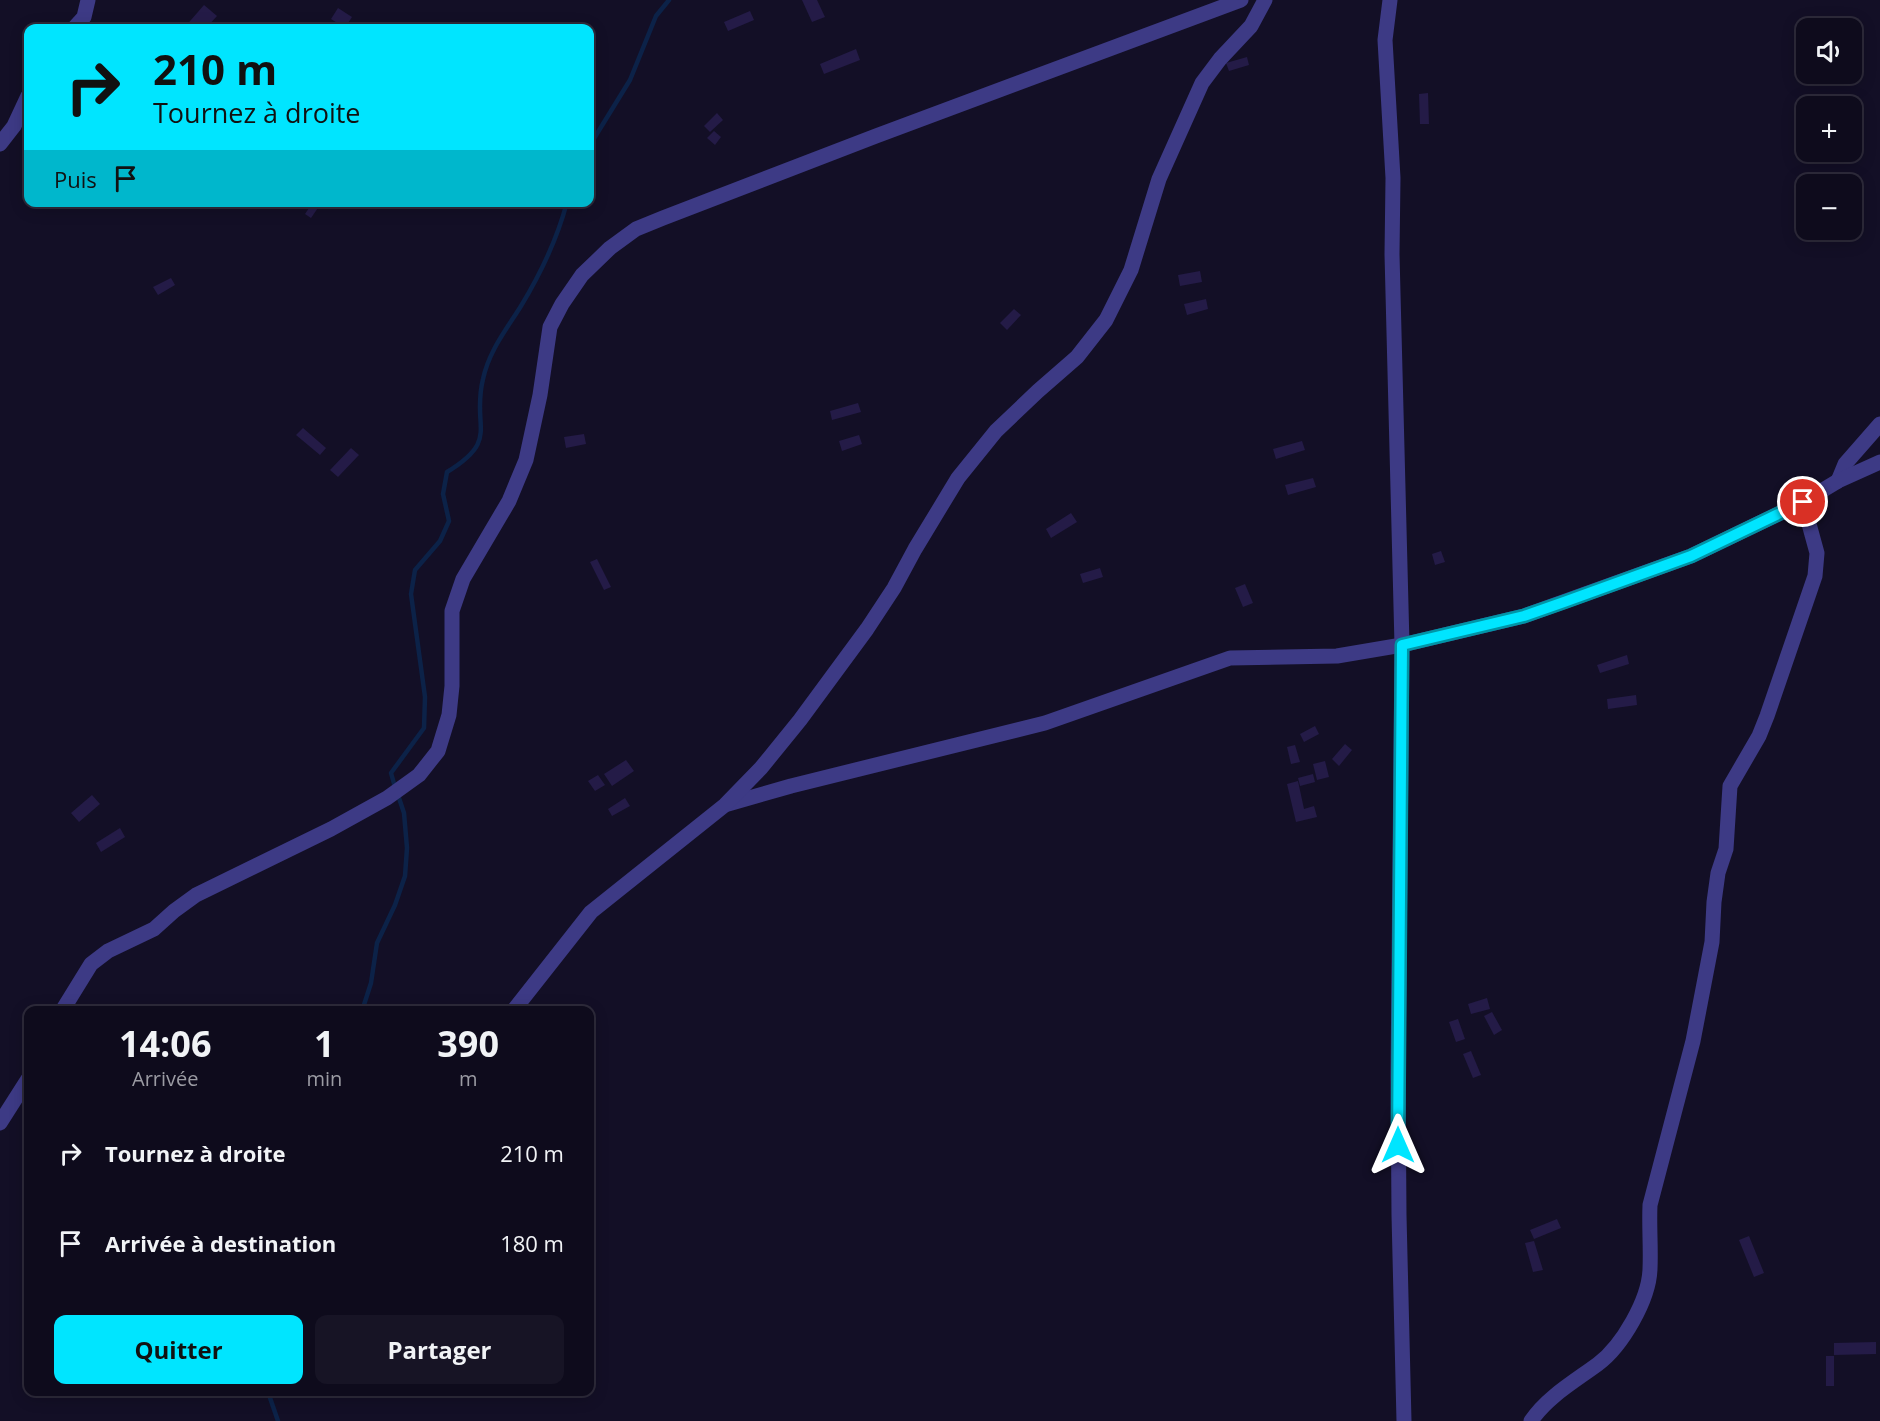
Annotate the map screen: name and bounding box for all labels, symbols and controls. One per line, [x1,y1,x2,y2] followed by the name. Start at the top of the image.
[1796,18,1862,240] map controls
[1796,18,1862,84] button: sound
[153,40,277,97] text: 210 m
[54,48,132,126] icon: right
[153,94,361,131] text: Tournez à droite
[1796,96,1862,162] button: +
[109,162,142,195] icon: arrive
[54,164,97,194] text: Puis
[1796,174,1862,240] button: −
[1777,476,1828,527] pin
[1786,485,1819,518] icon: arrive
[119,1019,212,1068] text: 14:06
[314,1019,335,1068] text: 1
[437,1019,499,1068] text: 390
[132,1065,198,1092] text: Arrivée
[306,1065,342,1092] text: min
[459,1065,477,1092] text: m
[1366,1113,1430,1177] position arrow
[54,1137,87,1170] icon: right
[105,1138,286,1168] text: Tournez à droite
[500,1138,564,1168] text: 210 m
[54,1227,87,1260] icon: arrive
[105,1228,336,1258] text: Arrivée à destination
[500,1228,564,1258] text: 180 m
[54,1315,303,1384] button: Quitter
[315,1315,564,1384] button: Partager

